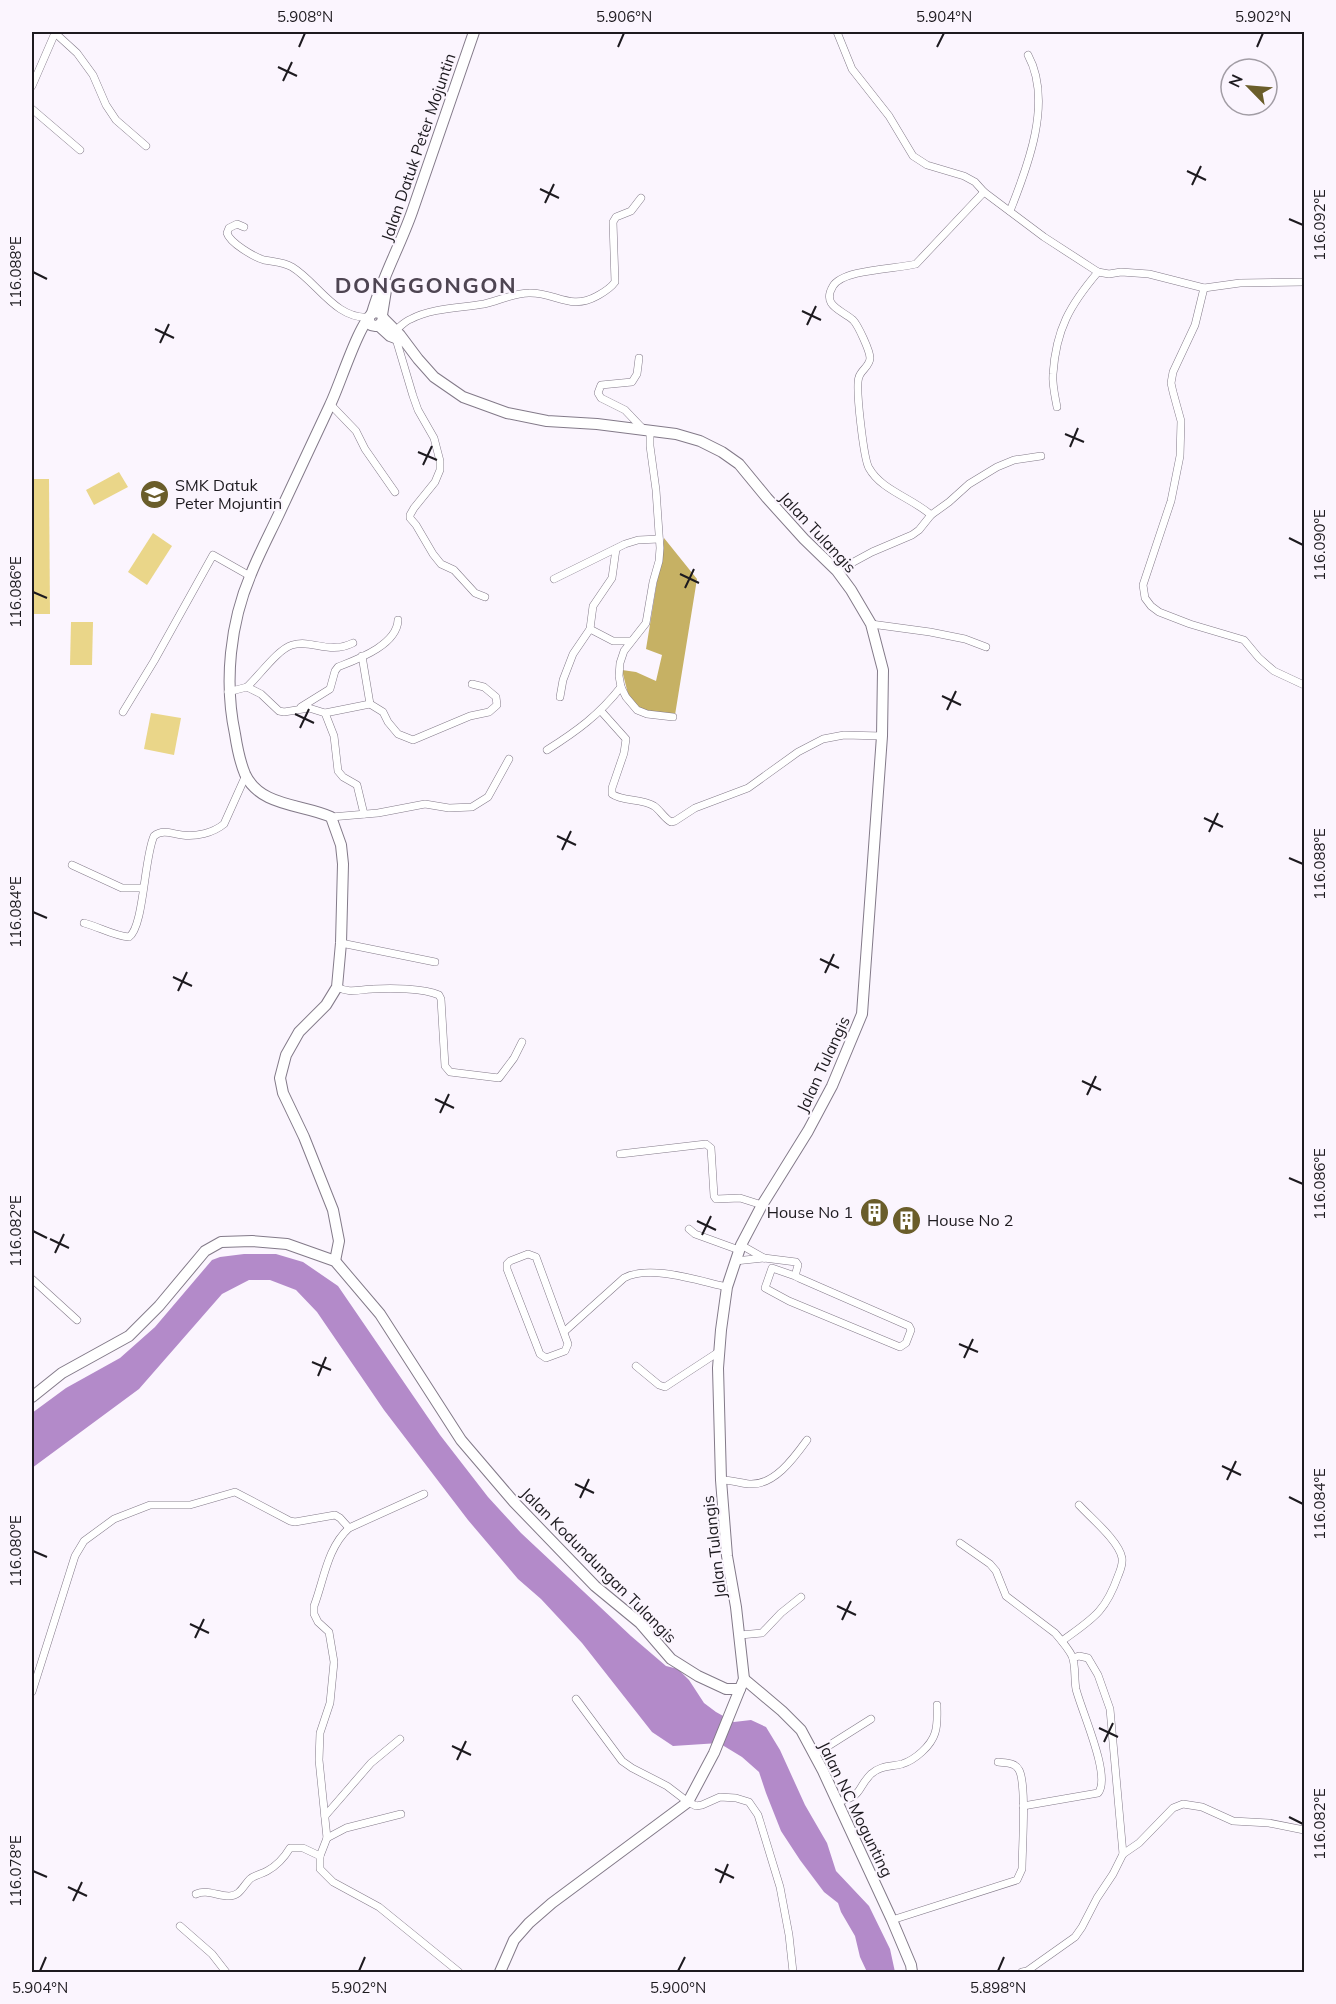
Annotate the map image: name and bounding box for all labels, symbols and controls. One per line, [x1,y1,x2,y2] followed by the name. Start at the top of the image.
[277,7,333,26] text: 5.908°N
[596,7,652,26] text: 5.906°N
[916,7,972,26] text: 5.904°N
[1235,7,1291,26] text: 5.902°N
[376,50,460,244] street label: Jalan Datuk Peter Mojuntin
[1219,57,1279,117] north arrow
[1224,71,1247,90] text: N
[1310,189,1329,261] text: 116.092°E
[6,236,25,308] text: 116.088°E
[335,271,517,299] district label: DONGGONGON
[175,475,282,513] place label: SMK Datuk Peter Mojuntin
[138,478,170,510] school or university icon: SMK Datuk Peter Mojuntin
[775,487,861,577] street label: Jalan Tulangis
[1310,509,1329,581] text: 116.090°E
[6,556,25,628] text: 116.086°E
[1310,828,1329,900] text: 116.088°E
[6,876,25,948] text: 116.084°E
[792,1013,854,1115] street label: Jalan Tulangis
[1310,1148,1329,1220] text: 116.086°E
[6,1195,25,1267] text: 116.082°E
[858,1196,890,1228] building icon: House No 1
[767,1202,853,1222] place label: House No 1
[890,1204,922,1236] building icon: House No 2
[927,1210,1013,1230] place label: House No 2
[1310,1468,1329,1540] text: 116.084°E
[517,1483,681,1647] street label: Jalan Kodundungan Tulangis
[698,1494,730,1600] street label: Jalan Tulangis
[6,1515,25,1587] text: 116.080°E
[814,1738,898,1880] street label: Jalan NC Mogunting
[1310,1788,1329,1860] text: 116.082°E
[6,1835,25,1907] text: 116.078°E
[12,1978,68,1997] text: 5.904°N
[331,1978,387,1997] text: 5.902°N
[650,1978,706,1997] text: 5.900°N
[970,1978,1026,1997] text: 5.898°N

